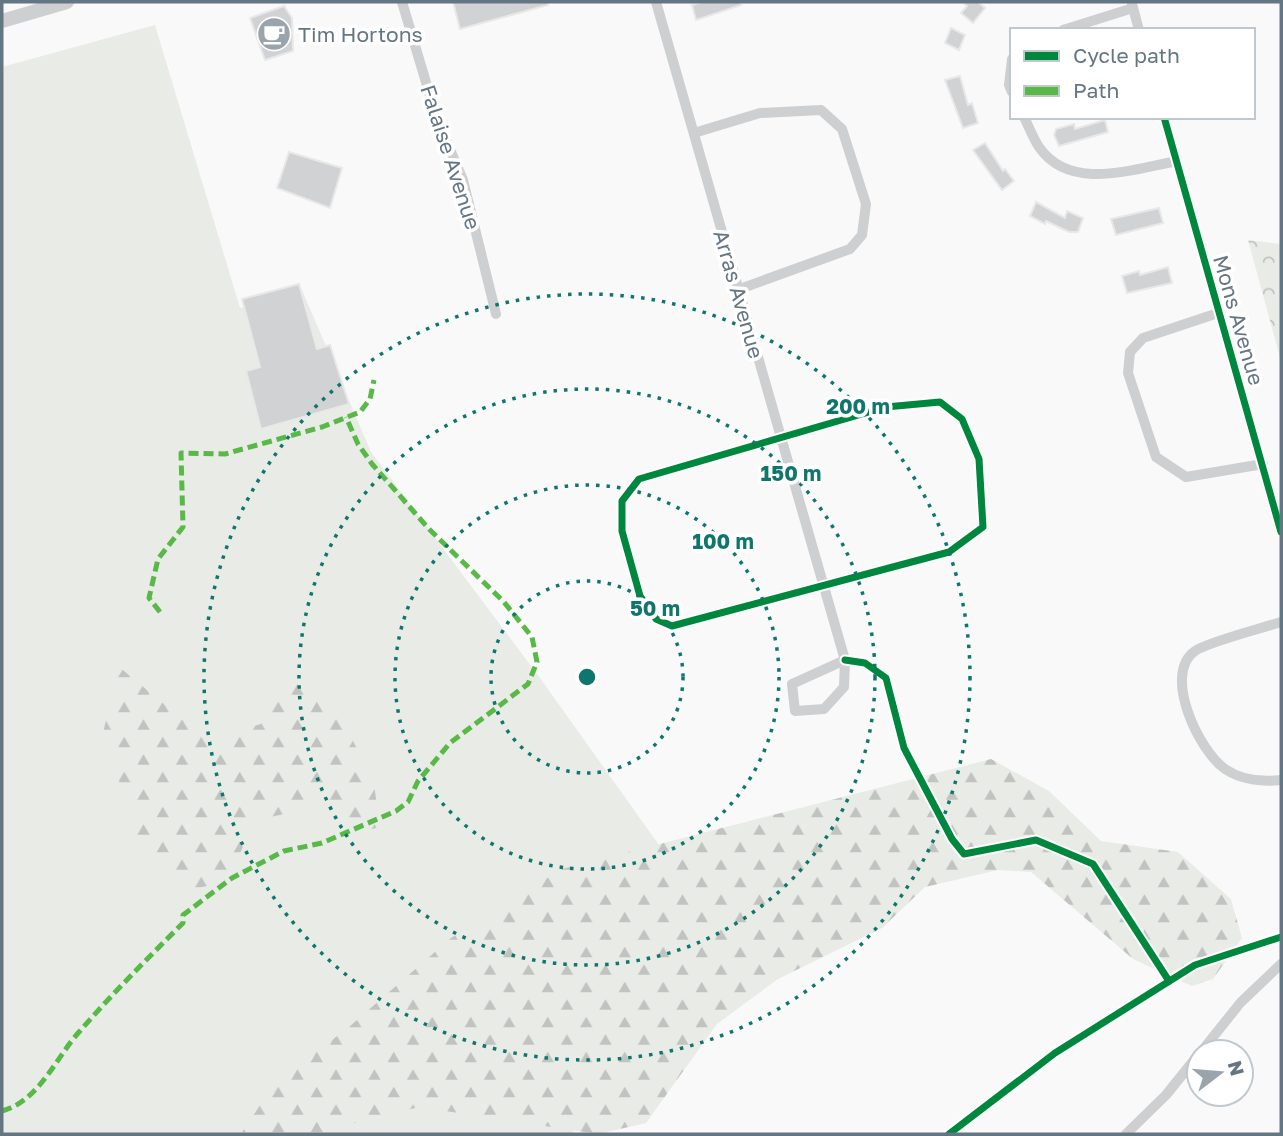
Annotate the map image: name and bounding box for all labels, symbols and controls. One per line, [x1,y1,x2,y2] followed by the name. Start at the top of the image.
[255,15,293,53] cafe icon: Tim Hortons
[298,21,423,47] place label: Tim Hortons
[1010,28,1255,119] legend
[1073,42,1180,68] text: Cycle path
[1073,77,1120,103] text: Path
[415,81,487,233] street label: Falaise Avenue
[708,227,770,361] street label: Arras Avenue
[1208,252,1270,388] street label: Mons Avenue
[826,393,890,419] text: 200 m
[761,460,821,486] text: 150 m
[692,528,754,554] text: 100 m
[630,595,680,621] text: 50 m
[575,665,599,689] centre of rings
[1185,1038,1255,1108] north arrow
[1224,1058,1250,1078] text: N

